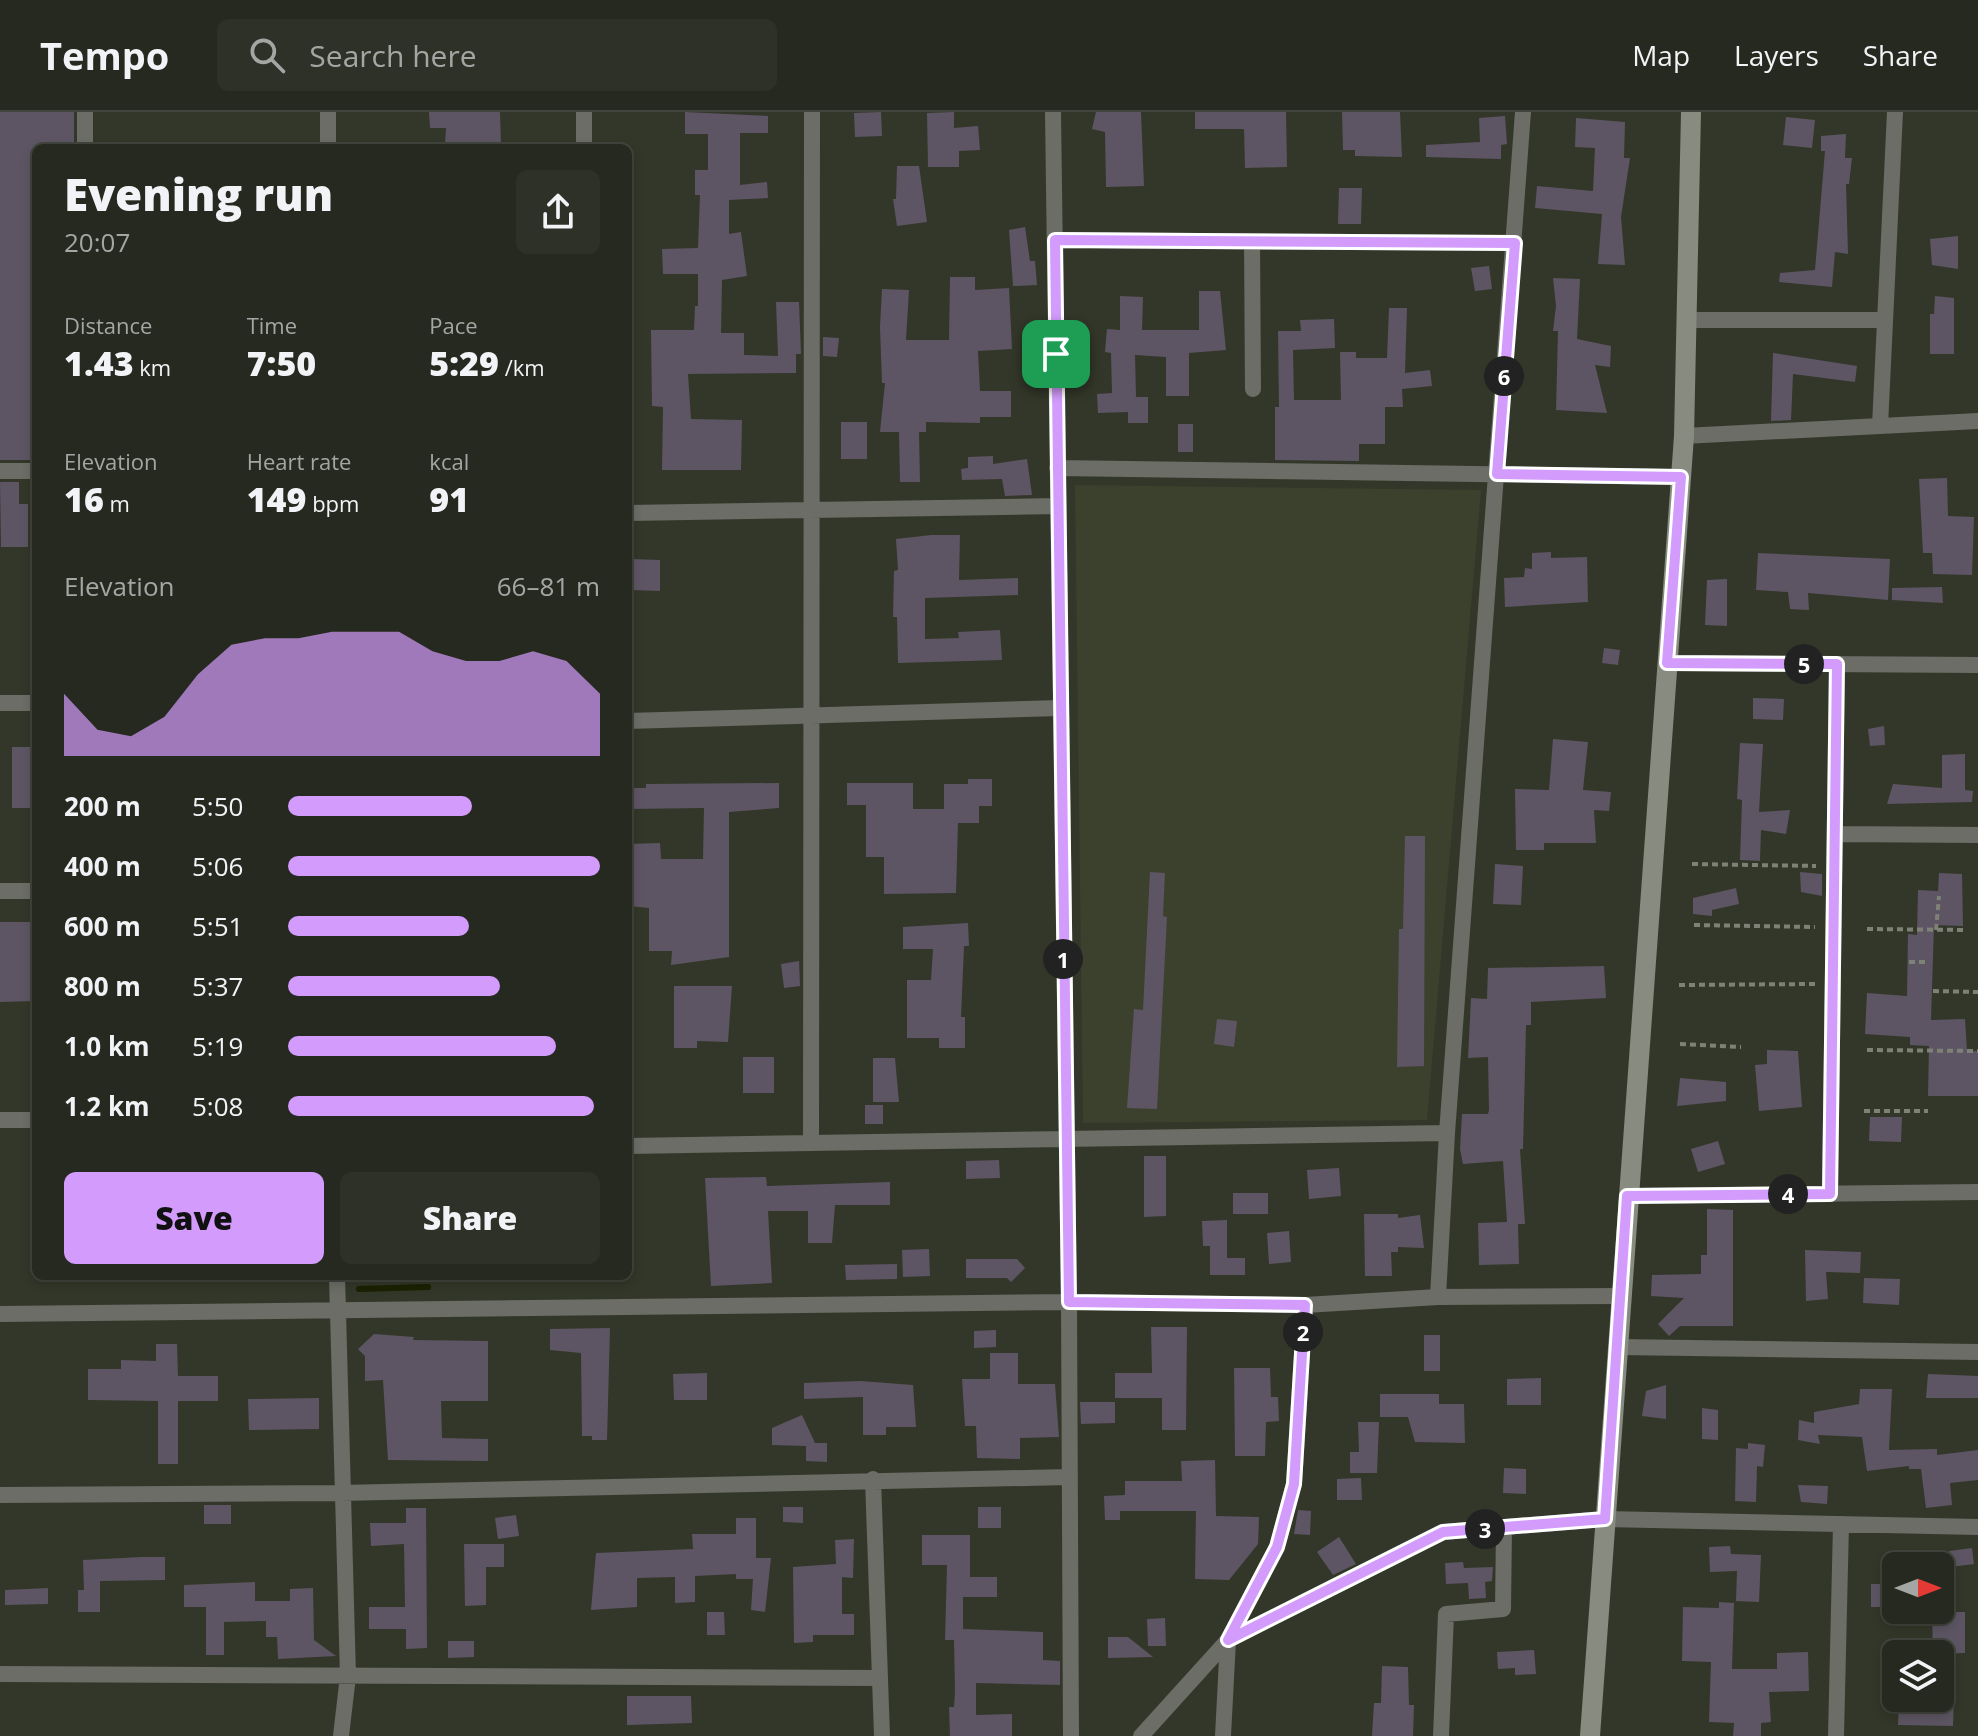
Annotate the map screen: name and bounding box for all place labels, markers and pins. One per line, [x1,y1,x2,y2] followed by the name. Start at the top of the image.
[1022,320,1090,388] pin
[1484,356,1524,396] pin: 6
[1784,644,1824,684] pin: 5
[1043,939,1083,979] pin: 1
[1768,1174,1808,1214] pin: 4
[1283,1312,1323,1352] pin: 2
[1465,1509,1505,1549] pin: 3

